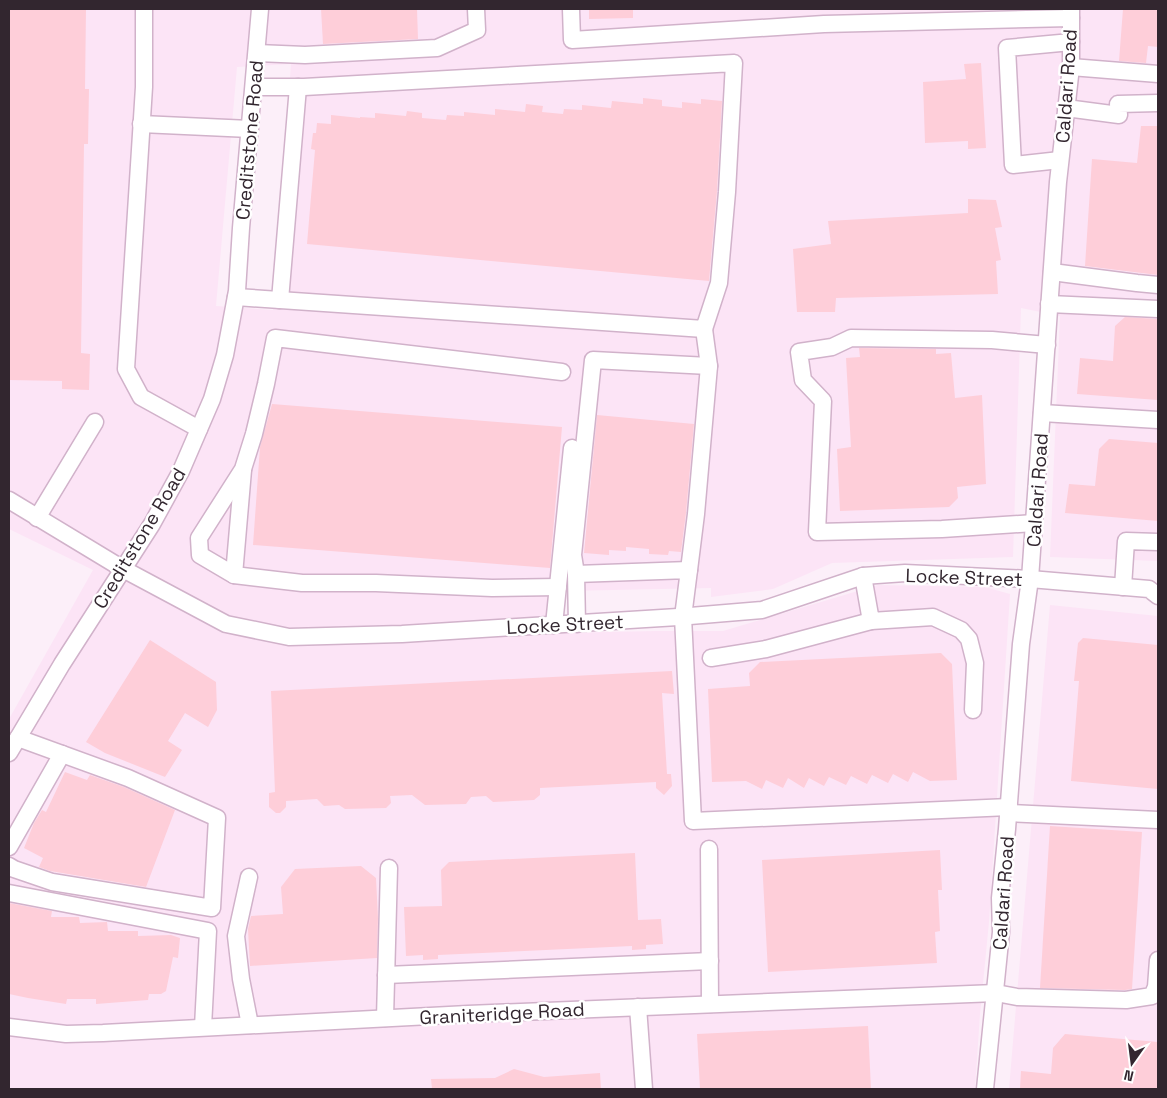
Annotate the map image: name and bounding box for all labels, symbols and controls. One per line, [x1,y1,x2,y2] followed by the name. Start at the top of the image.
[1050,28,1083,144] street label: Caldari Road
[230,59,269,221] street label: Creditstone Road
[1021,432,1054,548] street label: Caldari Road
[87,463,191,613] street label: Creditstone Road
[905,563,1023,592] street label: Locke Street
[506,609,624,640] street label: Locke Street
[987,835,1020,951] street label: Caldari Road
[419,997,585,1030] street label: Graniteridge Road
[1107,1038,1157,1088] north arrow
[1122,1066,1136,1085] text: N

